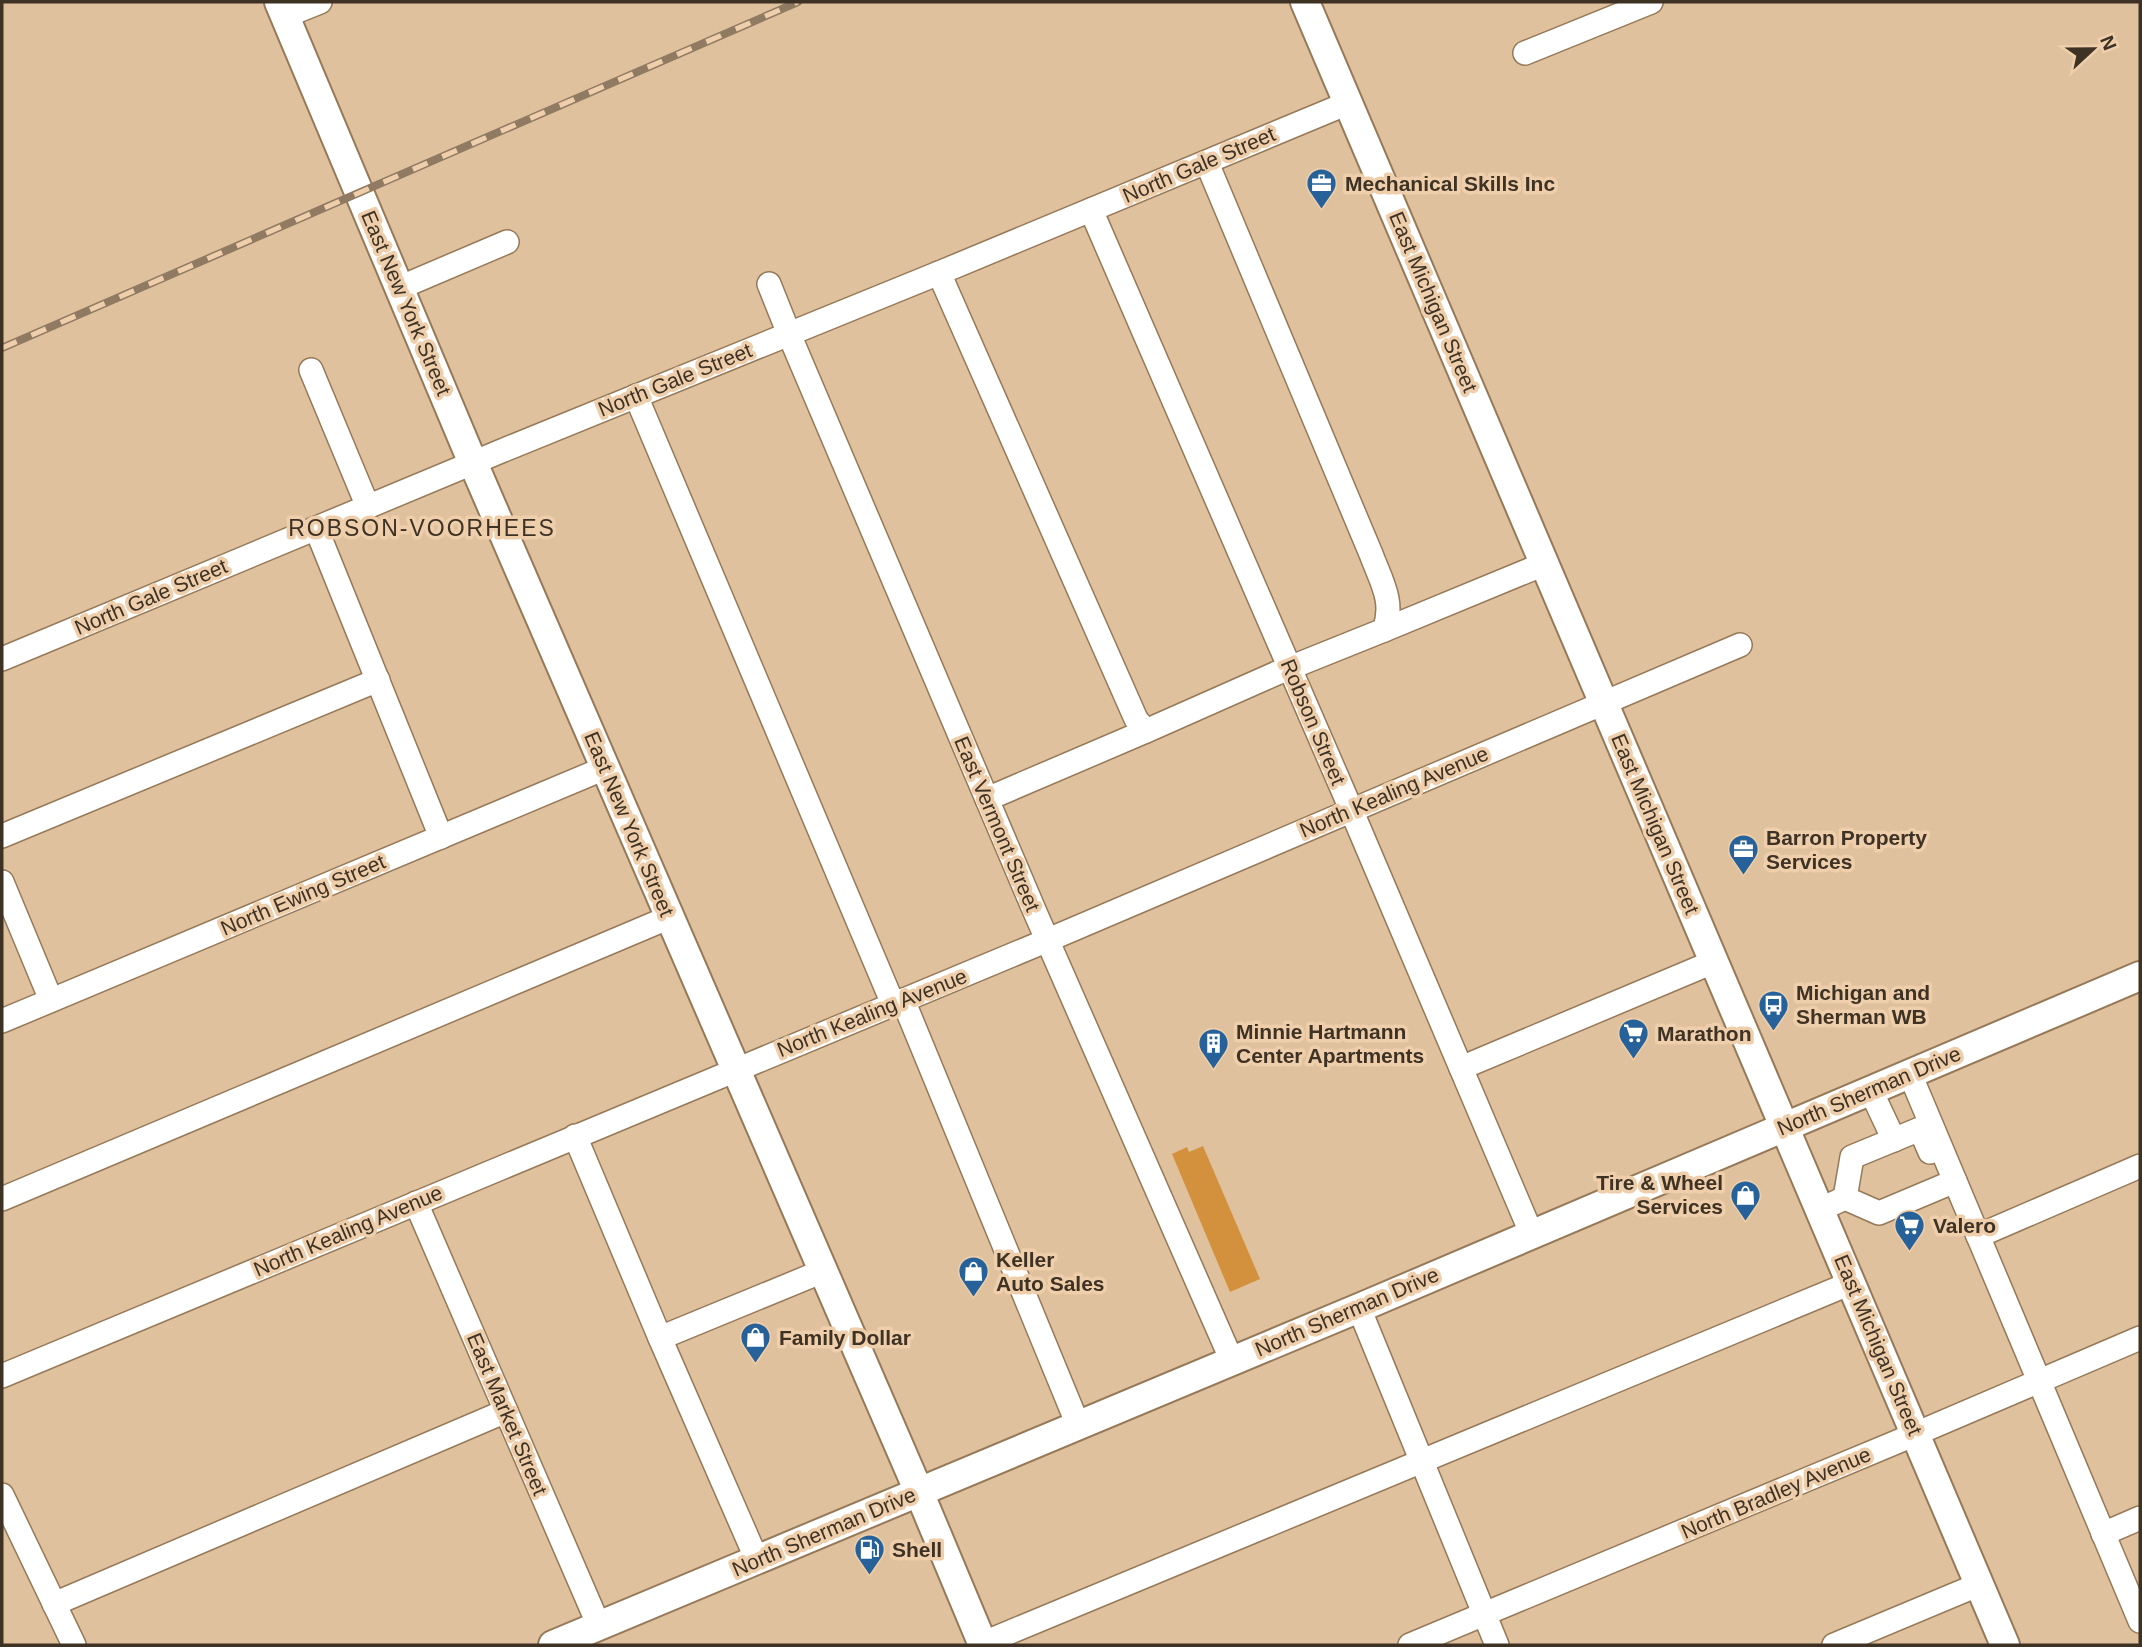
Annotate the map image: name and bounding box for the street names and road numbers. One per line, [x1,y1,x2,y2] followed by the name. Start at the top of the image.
[1119,122,1279,207] street label: North Gale Street
[357,207,456,399] street label: East New York Street
[1385,208,1482,396] street label: East Michigan Street
[595,338,755,421] street label: North Gale Street
[71,554,231,639] street label: North Gale Street
[1277,656,1350,788] street label: Robson Street
[580,728,679,920] street label: East New York Street
[1607,730,1704,918] street label: East Michigan Street
[950,733,1045,915] street label: East Vermont Street
[1296,741,1492,842] street label: North Kealing Avenue
[217,849,389,940] street label: North Ewing Street
[774,964,970,1061] street label: North Kealing Avenue
[1774,1041,1964,1140] street label: North Sherman Drive
[250,1180,446,1281] street label: North Kealing Avenue
[1830,1251,1927,1439] street label: East Michigan Street
[1252,1262,1442,1361] street label: North Sherman Drive
[463,1329,552,1498] street label: East Market Street
[1677,1442,1874,1543] street label: North Bradley Avenue
[729,1482,919,1581] street label: North Sherman Drive

